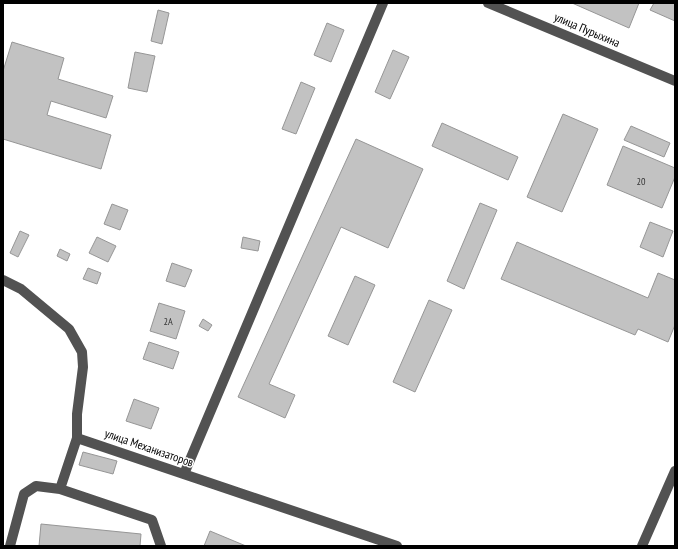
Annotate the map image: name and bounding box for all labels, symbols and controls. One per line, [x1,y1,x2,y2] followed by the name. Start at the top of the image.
[552,9,622,50] street label: улица Пурыхина
[637,175,646,188] house number: 20
[163,315,173,328] house number: 2А
[103,425,196,470] street label: улица Механизаторов

